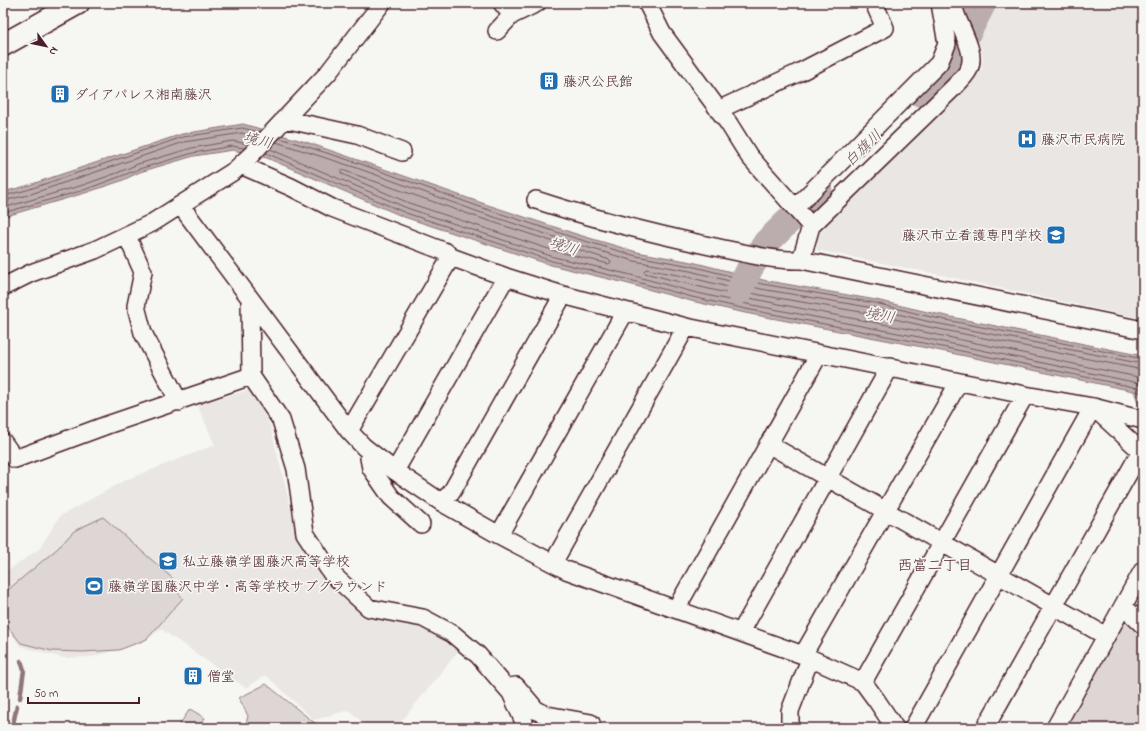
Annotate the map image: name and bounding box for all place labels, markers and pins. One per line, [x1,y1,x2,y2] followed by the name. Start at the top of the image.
[538,70,560,92] building icon: 藤沢公民館
[563,72,633,93] place label: 藤沢公民館
[49,83,71,105] building icon: ダイアパレス湘南藤沢
[74,85,212,106] place label: ダイアパレス湘南藤沢
[1016,128,1038,150] hospital icon: 藤沢市民病院
[1041,130,1125,151] place label: 藤沢市民病院
[1045,224,1067,246] school or university icon: 藤沢市立看護専門学校
[902,226,1042,247] place label: 藤沢市立看護専門学校
[157,550,179,572] school or university icon: 私立藤嶺学園藤沢高等学校
[182,552,350,573] place label: 私立藤嶺学園藤沢高等学校
[83,575,105,597] sports icon: 藤嶺学園藤沢中学・高等学校サブグラウンド
[108,577,387,598] place label: 藤嶺学園藤沢中学・高等学校サブグラウンド
[182,665,204,687] building icon: 僧堂
[207,667,235,688] place label: 僧堂

